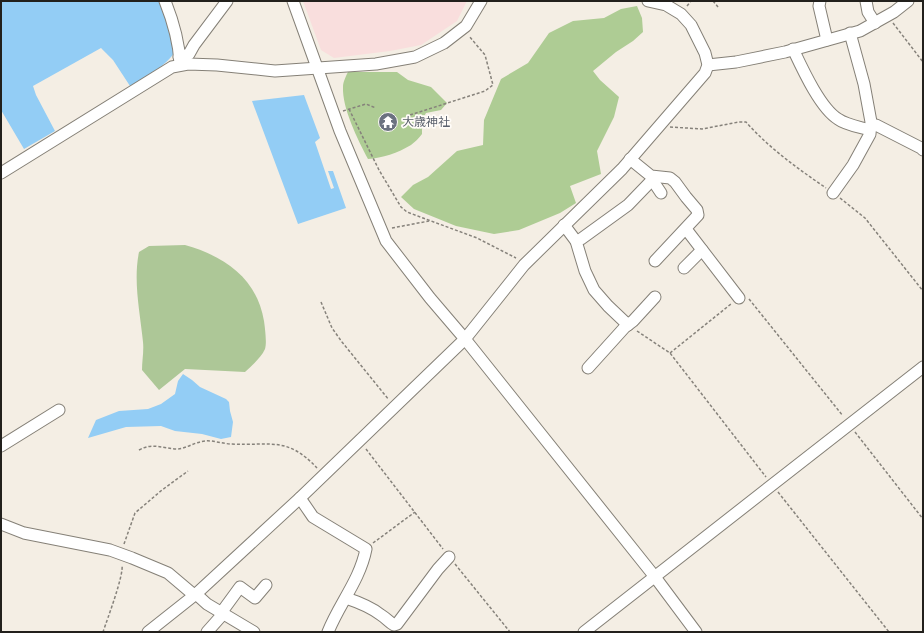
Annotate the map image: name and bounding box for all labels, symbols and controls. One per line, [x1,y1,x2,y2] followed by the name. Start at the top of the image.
[377,111,399,133] temple icon: 大歳神社
[402,114,450,129] place label: 大歳神社

